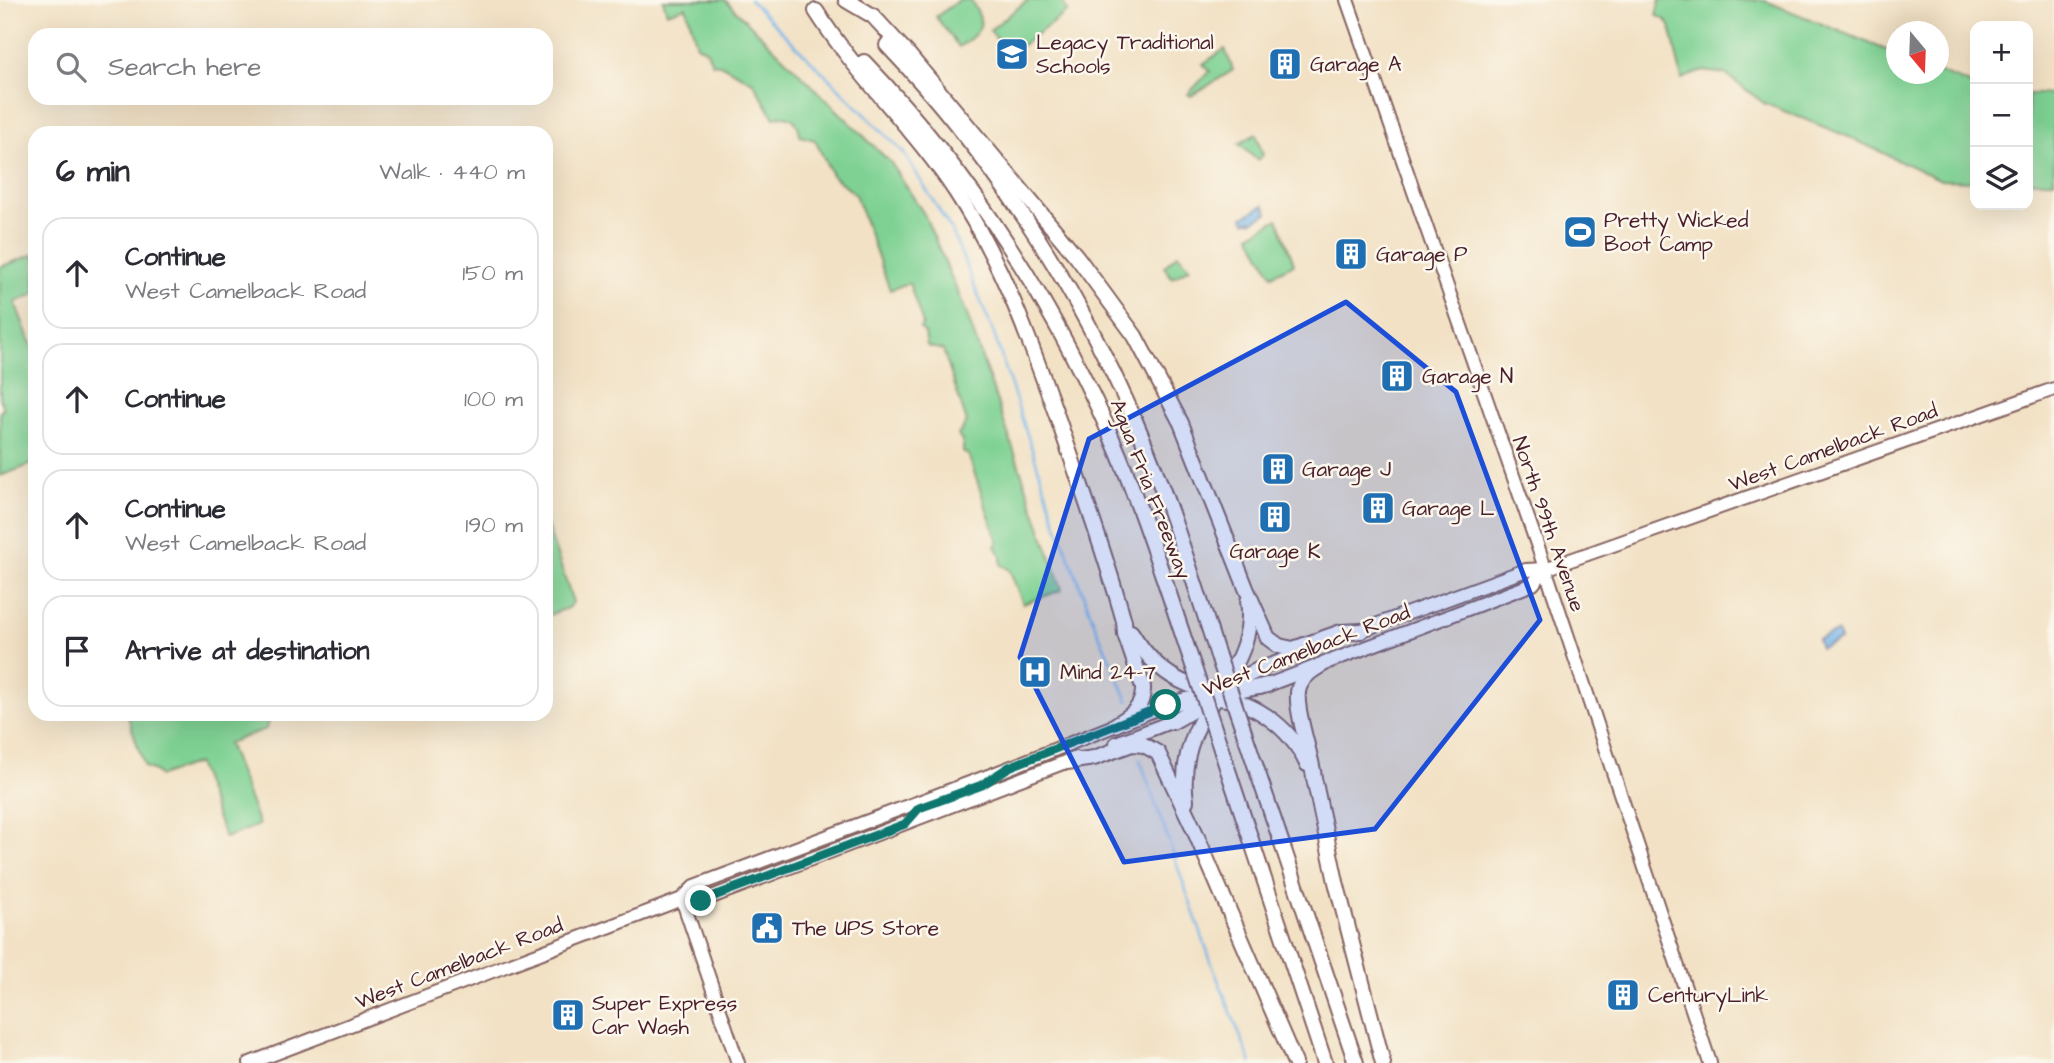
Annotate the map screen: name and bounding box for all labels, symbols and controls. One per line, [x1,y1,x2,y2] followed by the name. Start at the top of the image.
[1886,21,1949,84] north arrow
[1970,21,2033,210] map controls
[1970,21,2033,84] button: +
[28,28,553,105] search box
[1036,28,1214,81] place label: Legacy Traditional Schools
[993,35,1031,73] school or university icon: Legacy Traditional Schools
[1266,45,1304,83] building icon: Garage A
[52,48,90,86] icon: search
[108,49,261,85] text: Search here
[1310,50,1402,81] place label: Garage A
[1970,84,2033,147] button: −
[1970,147,2033,210] button: layers
[56,151,130,193] text: 6 min
[379,156,525,188] text: Walk · 440 m
[1604,206,1749,260] place label: Pretty Wicked Boot Camp
[1561,213,1599,251] sports icon: Pretty Wicked Boot Camp
[1332,235,1370,273] building icon: Garage P
[125,239,226,275] text: Continue
[1376,240,1468,271] place label: Garage P
[58,254,96,292] icon: ahead
[462,257,523,289] text: 150 m
[125,275,366,307] text: West Camelback Road
[1378,357,1416,395] building icon: Garage N
[1422,362,1513,393] place label: Garage N
[58,380,96,418] icon: ahead
[125,381,226,417] text: Continue
[464,383,523,415] text: 100 m
[1101,395,1198,584] street label: Agua Fria Freeway
[1725,396,1942,499] street label: West Camelback Road
[1505,433,1592,616] street label: North 99th Avenue
[1259,450,1297,488] building icon: Garage J
[1302,455,1391,486] place label: Garage J
[1359,489,1397,527] building icon: Garage L
[125,491,226,527] text: Continue
[1402,494,1495,525] place label: Garage L
[1256,498,1294,536] building icon: Garage K
[58,506,96,544] icon: ahead
[465,509,523,541] text: 190 m
[125,527,366,559] text: West Camelback Road
[1230,537,1321,568] place label: Garage K
[1198,597,1414,703] street label: West Camelback Road
[58,632,96,670] icon: arrive
[125,633,370,669] text: Arrive at destination
[1016,653,1054,691] hospital icon: Mind 24-7
[1060,658,1156,687] place label: Mind 24-7
[1150,689,1181,720] route start
[685,885,716,916] route end
[748,909,786,947] public building icon: The UPS Store
[351,910,567,1016] street label: West Camelback Road
[792,914,939,943] place label: The UPS Store
[1604,976,1642,1014] building icon: CenturyLink
[1648,981,1768,1012] place label: CenturyLink
[592,989,737,1042] place label: Super Express Car Wash
[549,996,587,1034] building icon: Super Express Car Wash

